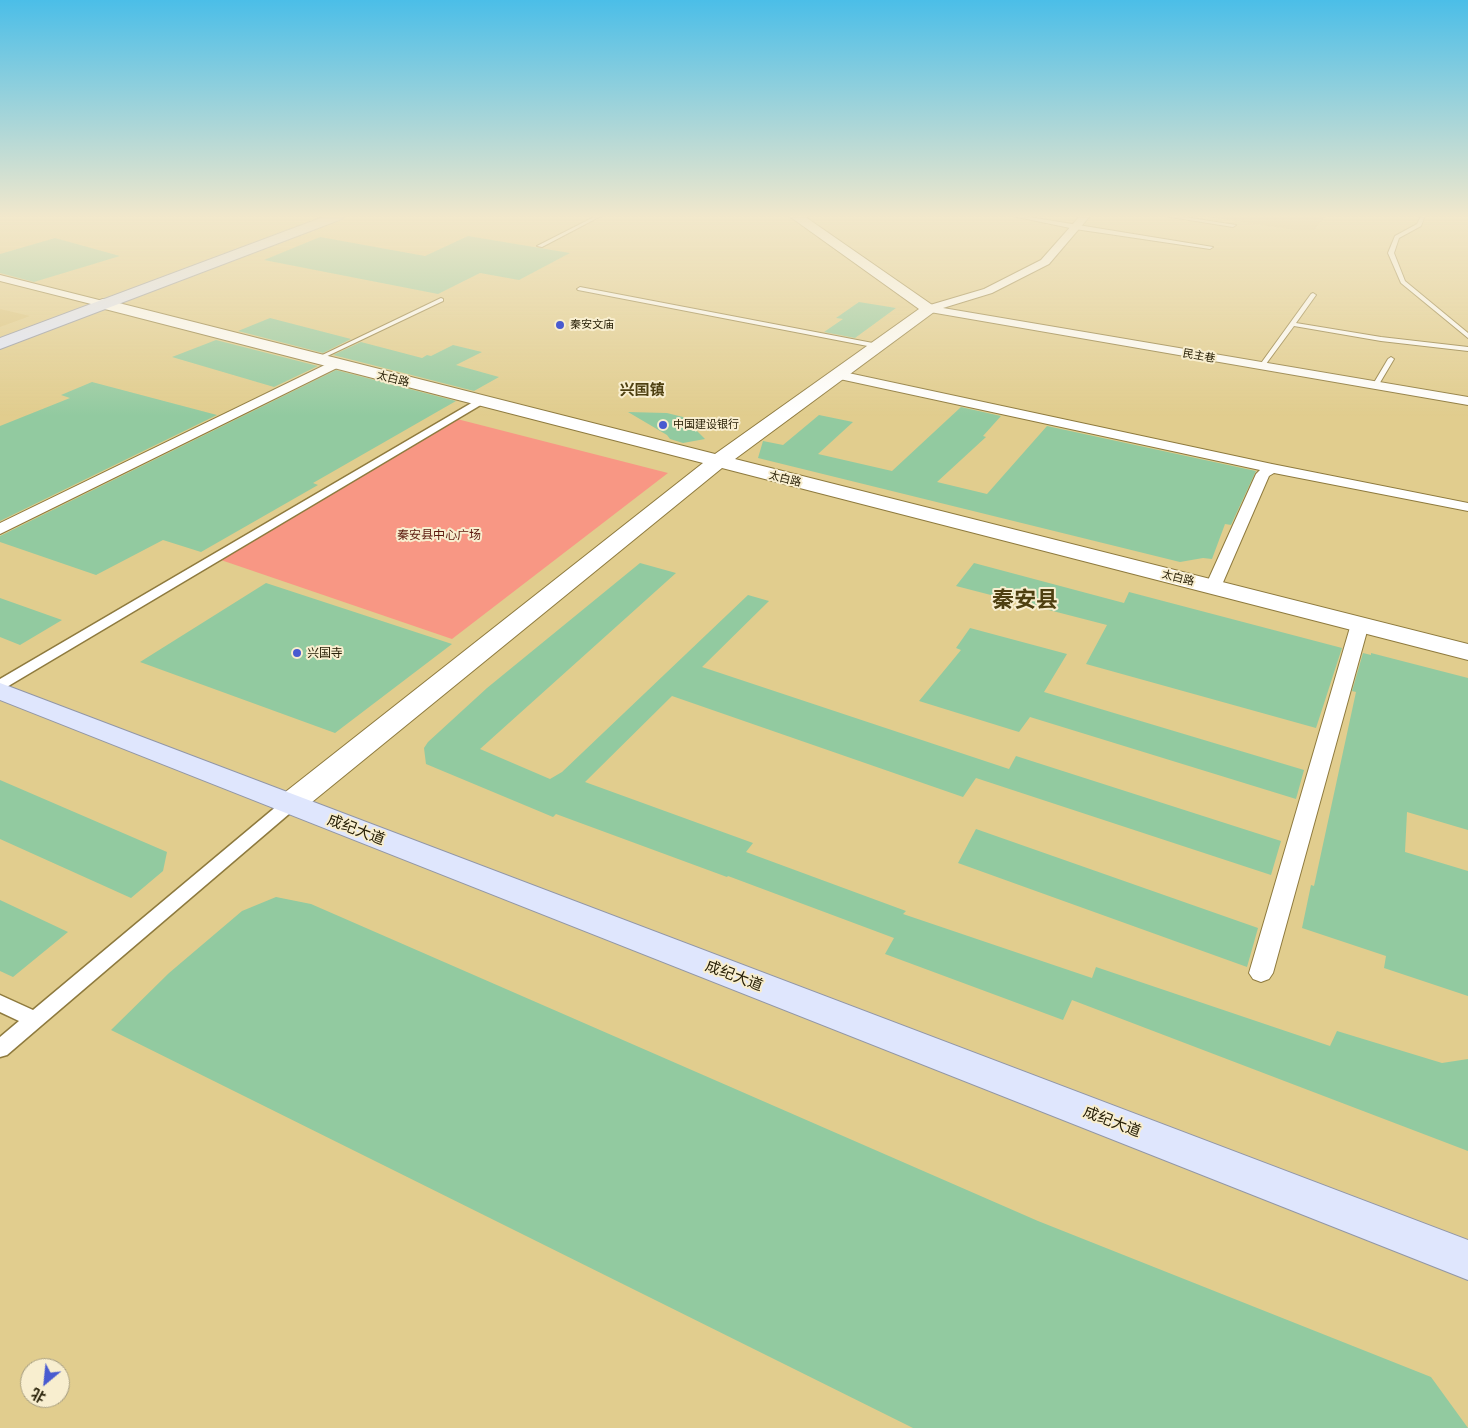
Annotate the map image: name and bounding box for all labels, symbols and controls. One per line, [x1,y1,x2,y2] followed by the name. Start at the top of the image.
[570,318,614,332] place label: 秦安文庙
[554,319,566,331] marker: 秦安文庙
[1182,347,1216,365] street label: 民主巷
[375,369,411,389] street label: 太白路
[620,381,664,399] district label: 兴国镇
[673,418,739,432] place label: 中国建设银行
[657,419,669,431] marker: 中国建设银行
[767,469,803,489] street label: 太白路
[397,528,481,542] park label: 秦安县中心广场
[1160,568,1196,588] street label: 太白路
[992,587,1058,613] district label: 秦安县
[307,646,343,660] place label: 兴国寺
[291,647,303,659] marker: 兴国寺
[325,811,387,849] street label: 成纪大道
[703,957,765,995] street label: 成纪大道
[1081,1103,1143,1141] street label: 成纪大道
[20,1358,70,1408] north arrow
[28,1385,48,1407] text: 北

